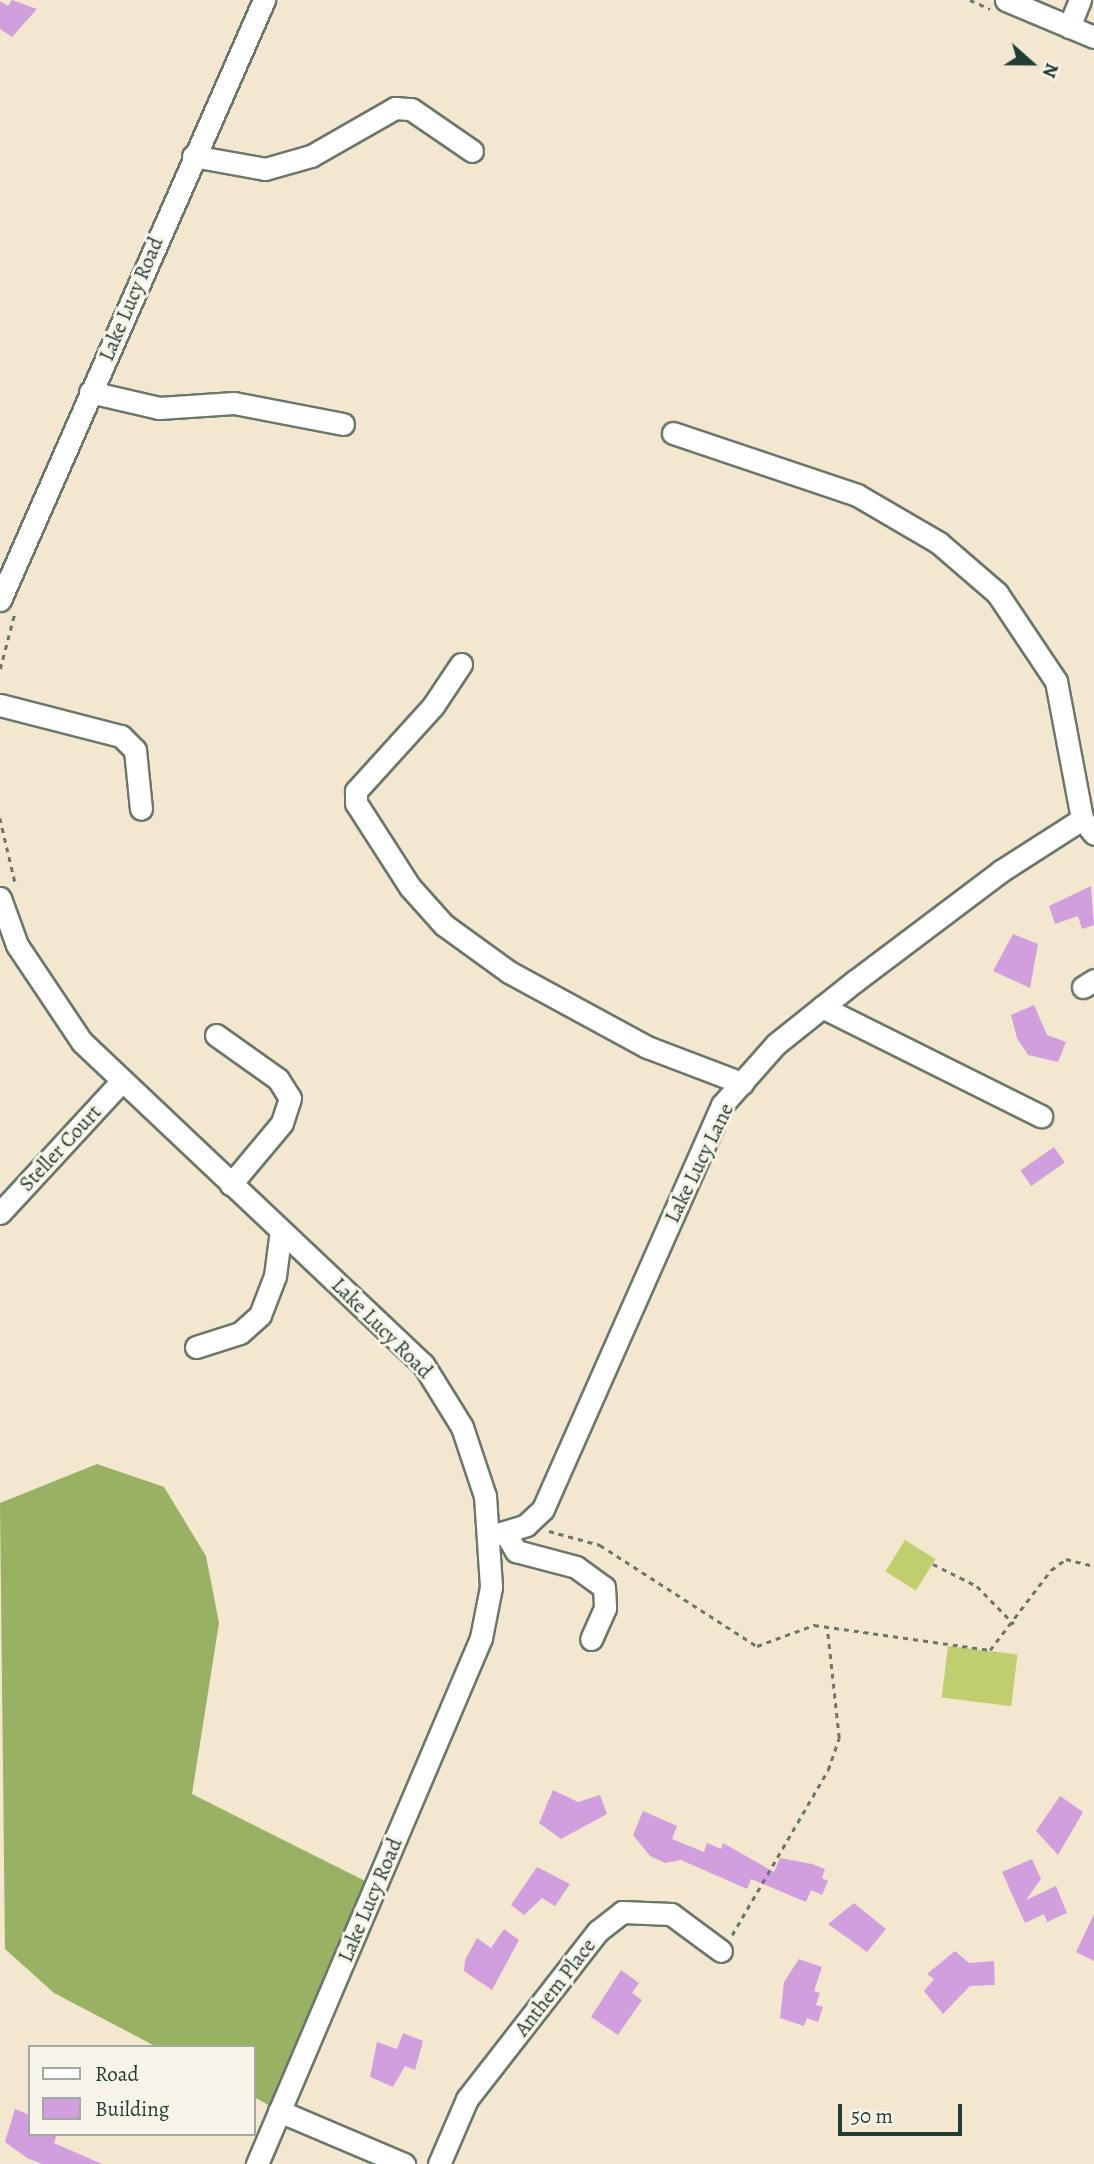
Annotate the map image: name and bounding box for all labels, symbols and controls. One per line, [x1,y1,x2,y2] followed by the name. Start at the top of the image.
[996,28,1066,98] north arrow
[1036,59,1065,82] text: N
[94,233,168,365] street label: Lake Lucy Road
[659,1099,739,1227] street label: Lake Lucy Lane
[14,1100,106,1196] street label: Steller Court
[326,1272,438,1384] street label: Lake Lucy Road
[333,1834,407,1966] street label: Lake Lucy Road
[509,1933,601,2041] street label: Anthem Place
[28,2045,256,2136] legend
[95,2060,139,2088] text: Road
[842,2090,966,2134] scale bar
[95,2095,169,2123] text: Building
[851,2102,893,2130] text: 50 m

